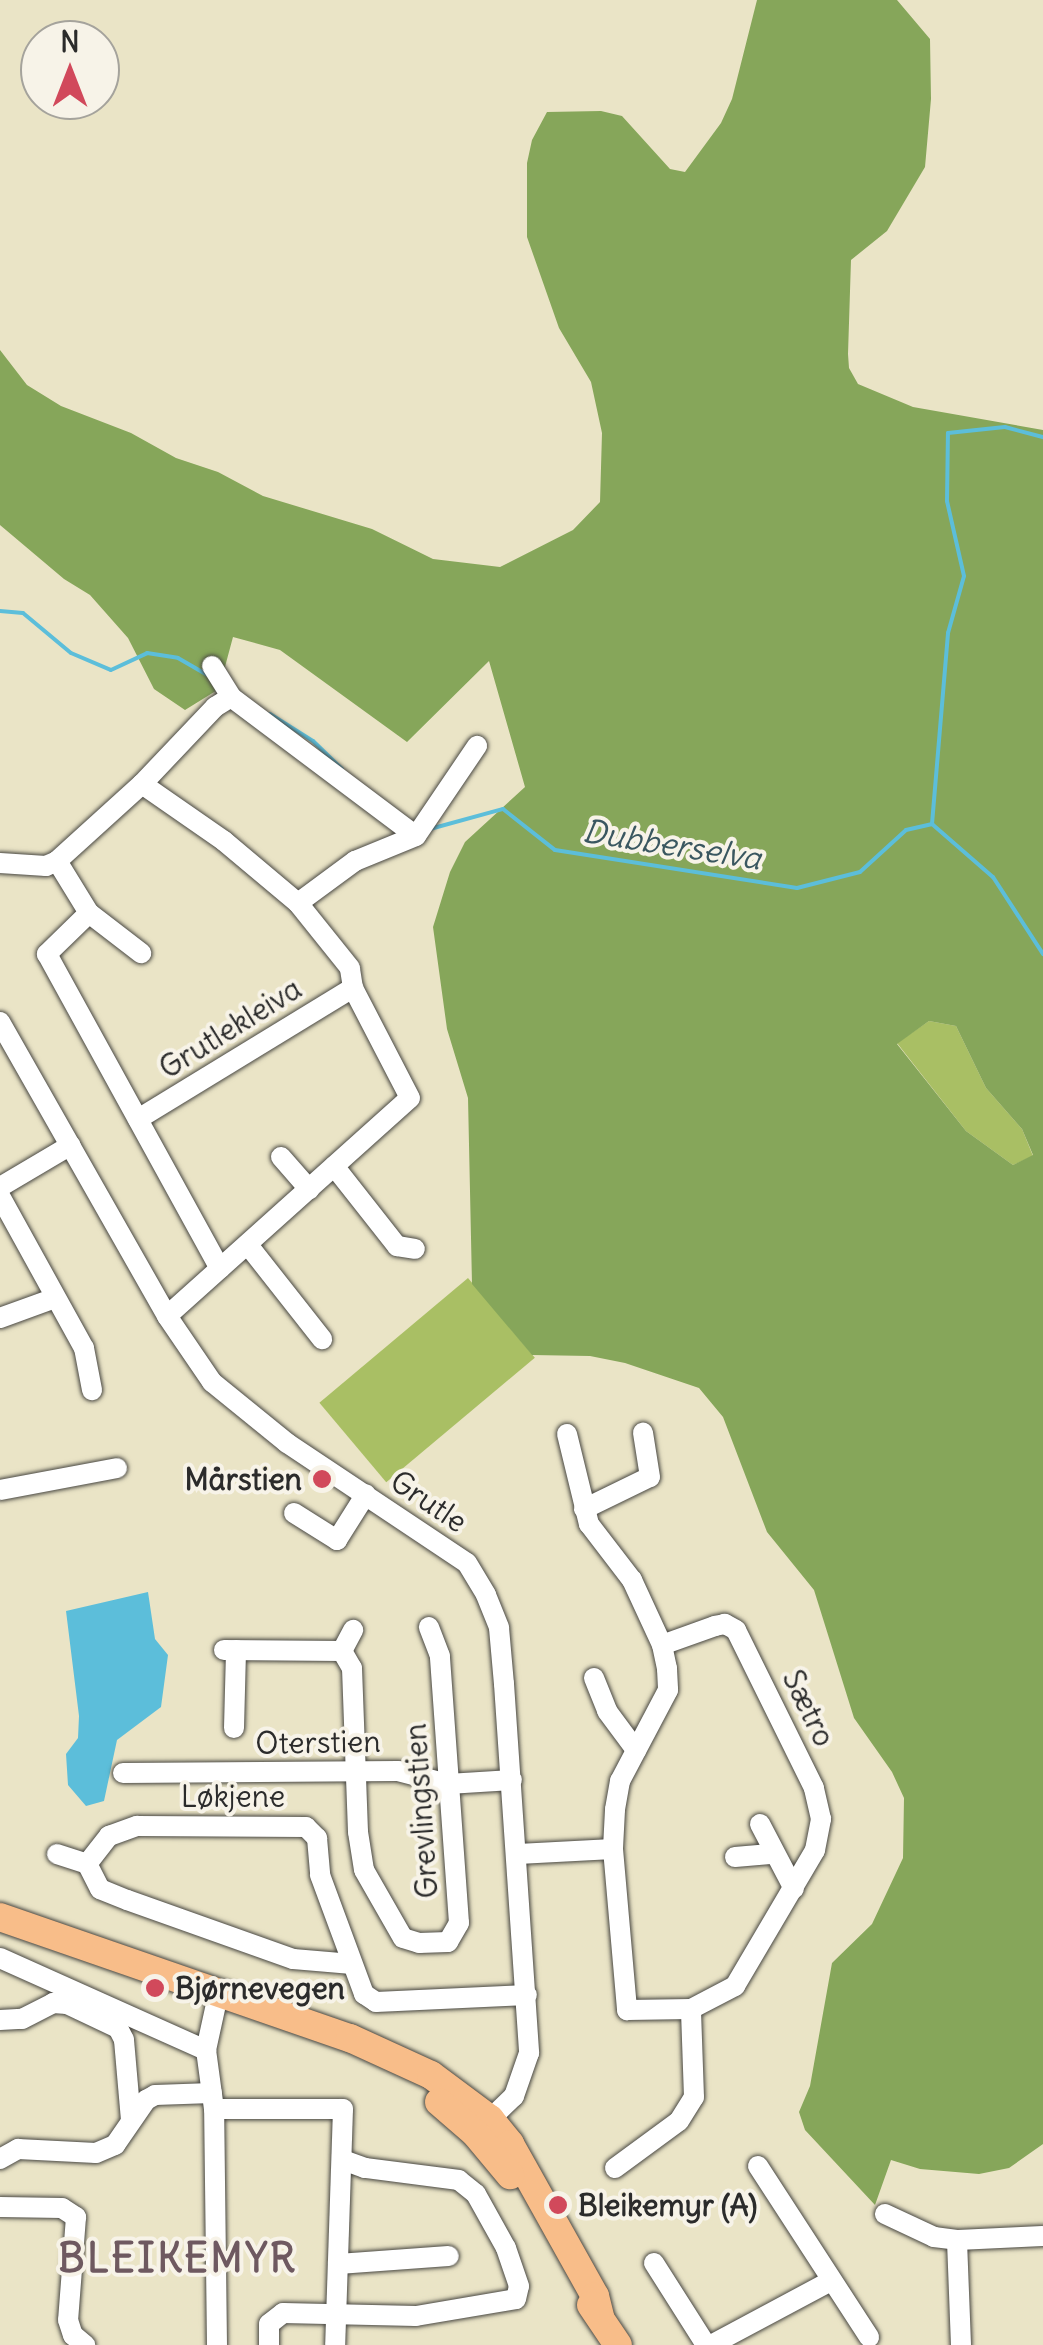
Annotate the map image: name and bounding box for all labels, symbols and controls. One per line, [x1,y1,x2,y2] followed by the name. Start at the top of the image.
[20,20,120,120] north arrow
[60,24,80,60] text: N
[580,812,764,878] water label: Dubberselva
[152,970,308,1086] street label: Grutlekleiva
[184,1461,302,1497] place label: Mårstien
[384,1462,474,1540] street label: Grutle
[311,1468,333,1490] marker: Mårstien
[775,1664,843,1752] street label: Sætro
[397,1722,445,1900] street label: Grevlingstien
[255,1723,381,1761] street label: Oterstien
[181,1778,285,1814] street label: Løkjene
[175,1970,345,2006] place label: Bjørnevegen
[144,1977,166,1999] marker: Bjørnevegen
[578,2187,757,2223] place label: Bleikemyr (A)
[547,2194,569,2216] marker: Bleikemyr (A)
[58,2234,298,2282] district label: BLEIKEMYR

